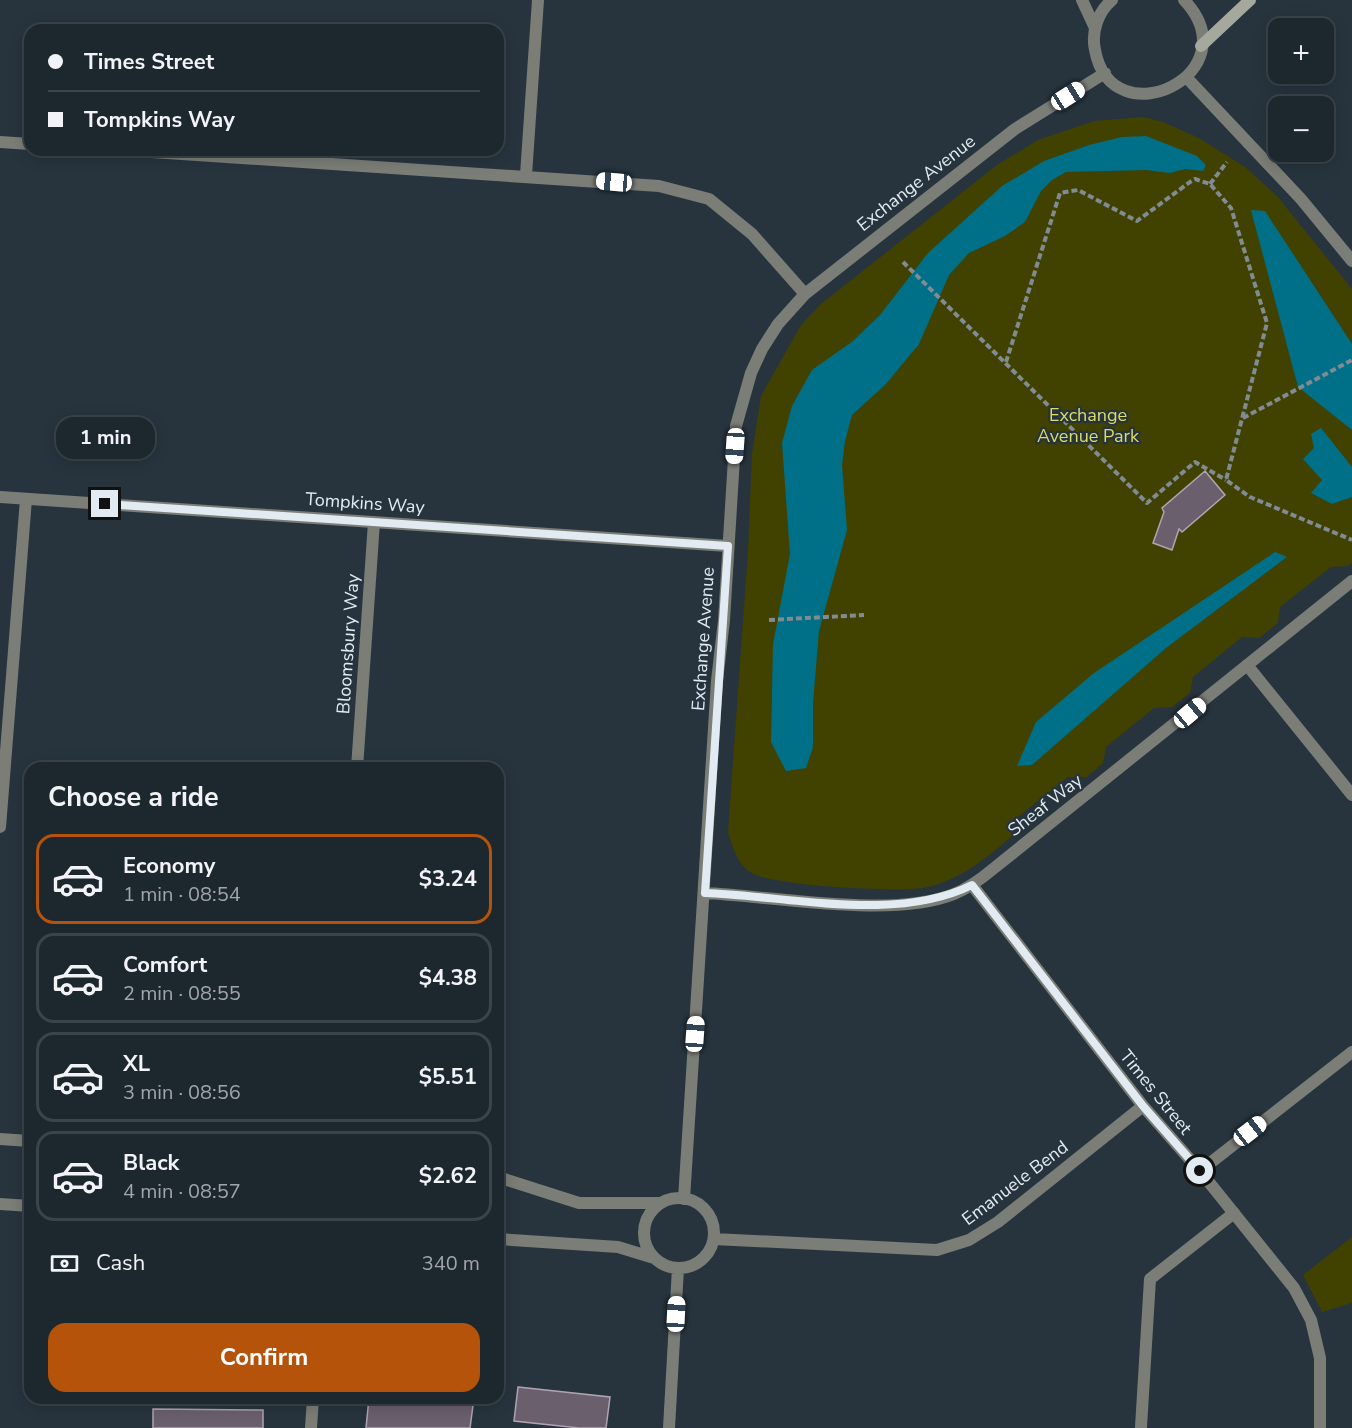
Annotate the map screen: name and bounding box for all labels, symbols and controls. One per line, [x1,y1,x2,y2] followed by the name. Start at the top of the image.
[1268,18,1334,162] map controls
[1268,18,1334,84] button: +
[84,47,214,77] text: Times Street
[1048,79,1088,113] car
[1268,96,1334,162] button: −
[84,105,235,135] text: Tompkins Way
[852,129,980,237] street label: Exchange Avenue
[595,171,633,193] car
[1037,403,1140,448] park label: Exchange Avenue Park
[56,417,154,459] callout: 1 min
[80,424,131,451] text: 1 min
[725,427,745,465] car
[305,487,426,519] street label: Tompkins Way
[91,490,118,517] route end
[686,566,720,712] street label: Exchange Avenue
[331,572,365,715] street label: Bloomsbury Way
[1170,695,1210,731] car
[1003,768,1088,842] street label: Sheaf Way
[48,779,219,816] text: Choose a ride
[123,851,215,881] text: Economy
[51,852,105,906] icon: car
[419,864,477,894] text: $3.24
[123,881,241,908] text: 1 min · 08:54
[123,950,207,980] text: Comfort
[51,951,105,1005] icon: car
[419,963,477,993] text: $4.38
[123,980,241,1007] text: 2 min · 08:55
[685,1015,705,1053] car
[1114,1045,1198,1140] street label: Times Street
[123,1049,150,1079] text: XL
[51,1050,105,1104] icon: car
[419,1062,477,1092] text: $5.51
[123,1079,241,1106] text: 3 min · 08:56
[1230,1113,1270,1149] car
[957,1135,1073,1231] street label: Emanuele Bend
[123,1148,179,1178] text: Black
[51,1149,105,1203] icon: car
[1186,1157,1213,1184] route start
[419,1161,477,1191] text: $2.62
[123,1178,241,1205] text: 4 min · 08:57
[48,1247,81,1280] icon: cash
[96,1248,145,1278] text: Cash
[422,1250,480,1277] text: 340 m
[666,1296,686,1332] car
[48,1323,480,1392] button: Confirm

